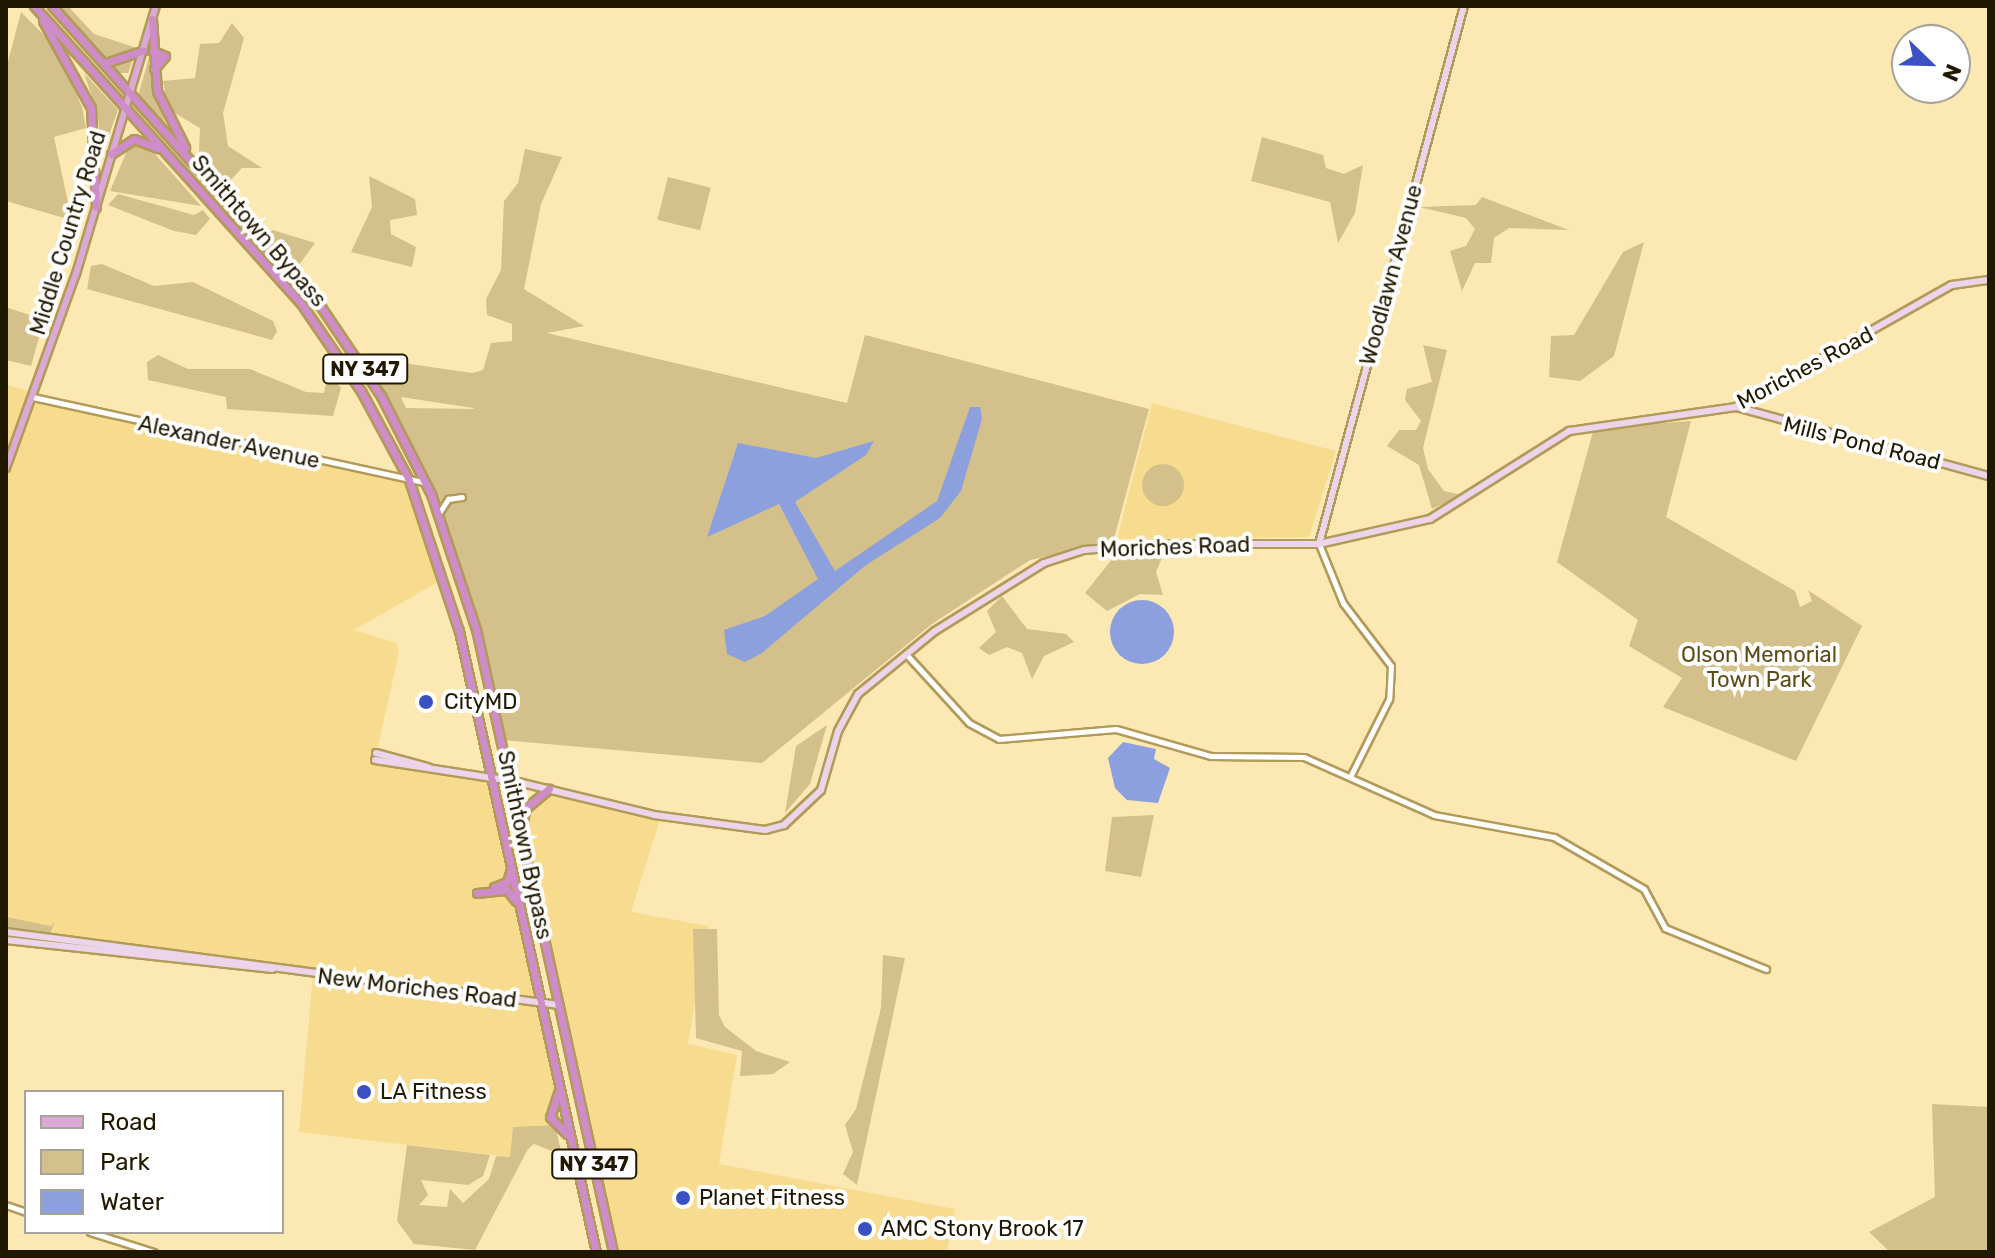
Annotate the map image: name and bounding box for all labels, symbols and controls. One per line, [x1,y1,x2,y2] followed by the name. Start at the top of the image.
[1891,24,1971,104] north arrow
[1936,60,1967,85] text: N
[24,128,112,338] street label: Middle Country Road
[186,150,332,312] street label: Smithtown Bypass
[1354,182,1428,368] street label: Woodlawn Avenue
[1732,321,1878,415] street label: Moriches Road
[321,353,409,385] road number: NY 347
[135,410,323,474] street label: Alexander Avenue
[1781,411,1943,475] street label: Mills Pond Road
[1099,531,1251,563] street label: Moriches Road
[1681,641,1837,692] park label: Olson Memorial Town Park
[444,689,517,715] place label: CityMD
[415,691,437,713] marker: CityMD
[492,748,558,942] street label: Smithtown Bypass
[316,963,518,1013] street label: New Moriches Road
[380,1079,487,1105] place label: LA Fitness
[355,1083,373,1101] marker: LA Fitness
[24,1090,284,1234] legend
[100,1108,157,1136] text: Road
[100,1148,150,1176] text: Park
[550,1148,638,1180] road number: NY 347
[699,1185,845,1211] place label: Planet Fitness
[100,1188,164,1216] text: Water
[674,1189,692,1207] marker: Planet Fitness
[881,1216,1084,1242] place label: AMC Stony Brook 17
[856,1220,874,1238] marker: AMC Stony Brook 17

